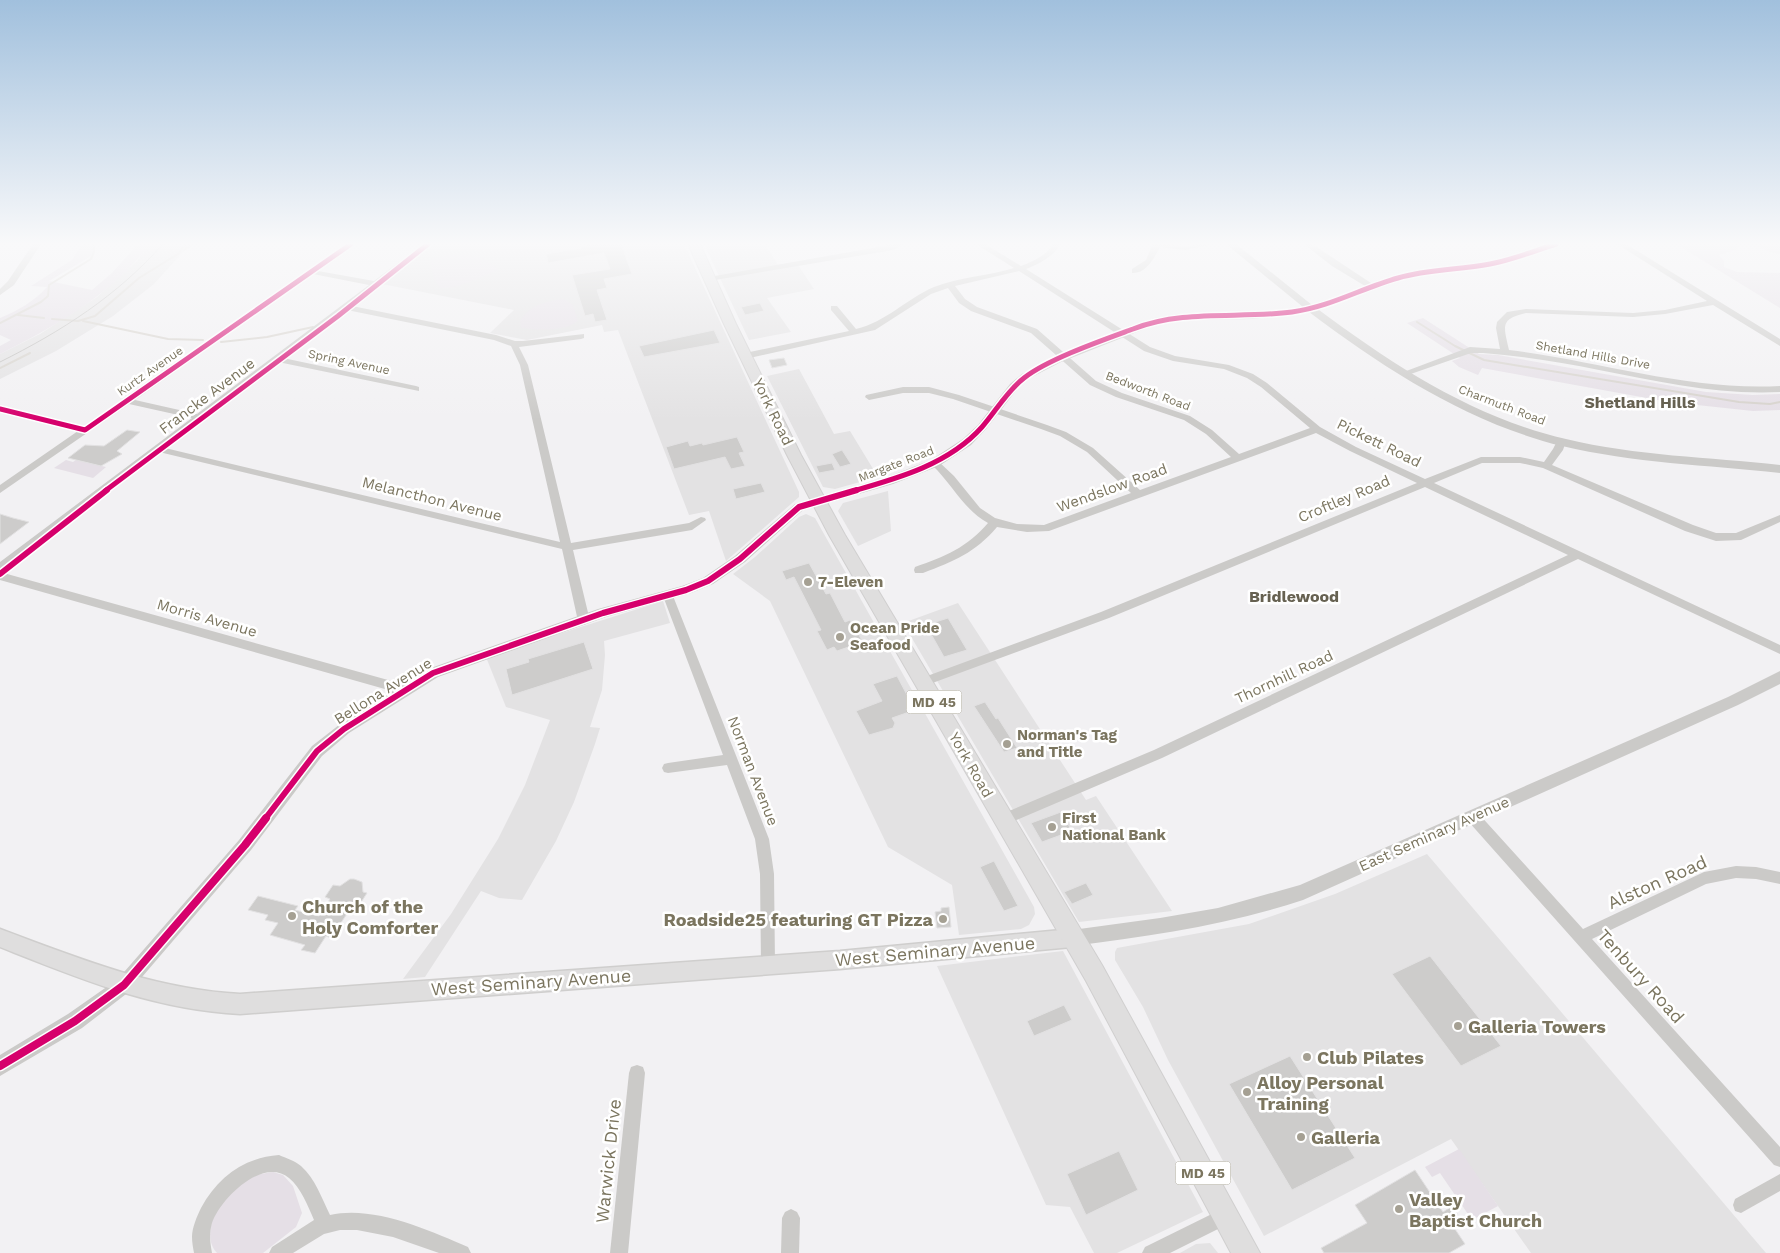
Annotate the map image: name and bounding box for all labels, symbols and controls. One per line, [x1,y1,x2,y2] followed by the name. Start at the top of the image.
[1535,338,1651,372] street label: Shetland Hills Drive
[114,343,186,399] street label: Kurtz Avenue
[307,347,391,378] street label: Spring Avenue
[156,354,258,438] street label: Francke Avenue
[1104,368,1192,414] street label: Bedworth Road
[749,375,797,449] street label: York Road
[1457,382,1547,428] street label: Charmuth Road
[1584,393,1696,412] district label: Shetland Hills
[1334,415,1424,471] street label: Pickett Road
[856,443,936,485] street label: Margate Road
[1054,460,1170,516] street label: Wendslow Road
[1295,471,1393,527] street label: Croftley Road
[360,473,504,525] street label: Melancthon Avenue
[818,573,883,591] place label: 7-Eleven
[802,576,814,588] marker: 7-Eleven
[1249,587,1339,606] district label: Bridlewood
[155,595,259,641] street label: Morris Avenue
[850,619,940,654] place label: Ocean Pride Seafood
[834,631,846,643] marker: Ocean Pride Seafood
[1232,646,1336,708] street label: Thornhill Road
[331,654,435,728] street label: Bellona Avenue
[906,690,962,714] road number: MD 45
[724,714,782,828] street label: Norman Avenue
[1017,726,1117,761] place label: Norman's Tag and Title
[945,729,997,801] street label: York Road
[1001,738,1013,750] marker: Norman's Tag and Title
[1356,793,1512,875] street label: East Seminary Avenue
[1062,809,1167,844] place label: First National Bank
[1046,821,1058,833] marker: First National Bank
[1604,851,1710,913] street label: Alston Road
[302,896,438,938] place label: Church of the Holy Comforter
[664,909,934,930] place label: Roadside25 featuring GT Pizza
[286,910,298,922] marker: Church of the Holy Comforter
[937,913,949,925] marker: Roadside25 featuring GT Pizza
[1593,925,1689,1027] street label: Tenbury Road
[834,932,1036,970] street label: West Seminary Avenue
[430,965,632,999] street label: West Seminary Avenue
[1468,1016,1606,1037] place label: Galleria Towers
[1452,1020,1464,1032] marker: Galleria Towers
[1317,1047,1424,1068] place label: Club Pilates
[1301,1051,1313,1063] marker: Club Pilates
[1257,1072,1384,1114] place label: Alloy Personal Training
[1241,1086,1253,1098] marker: Alloy Personal Training
[591,1098,625,1224] street label: Warwick Drive
[1311,1127,1381,1148] place label: Galleria
[1295,1131,1307,1143] marker: Galleria
[1176,1162,1230,1184] road number: MD 45
[1409,1189,1542,1231] place label: Valley Baptist Church
[1393,1203,1405,1215] marker: Valley Baptist Church

